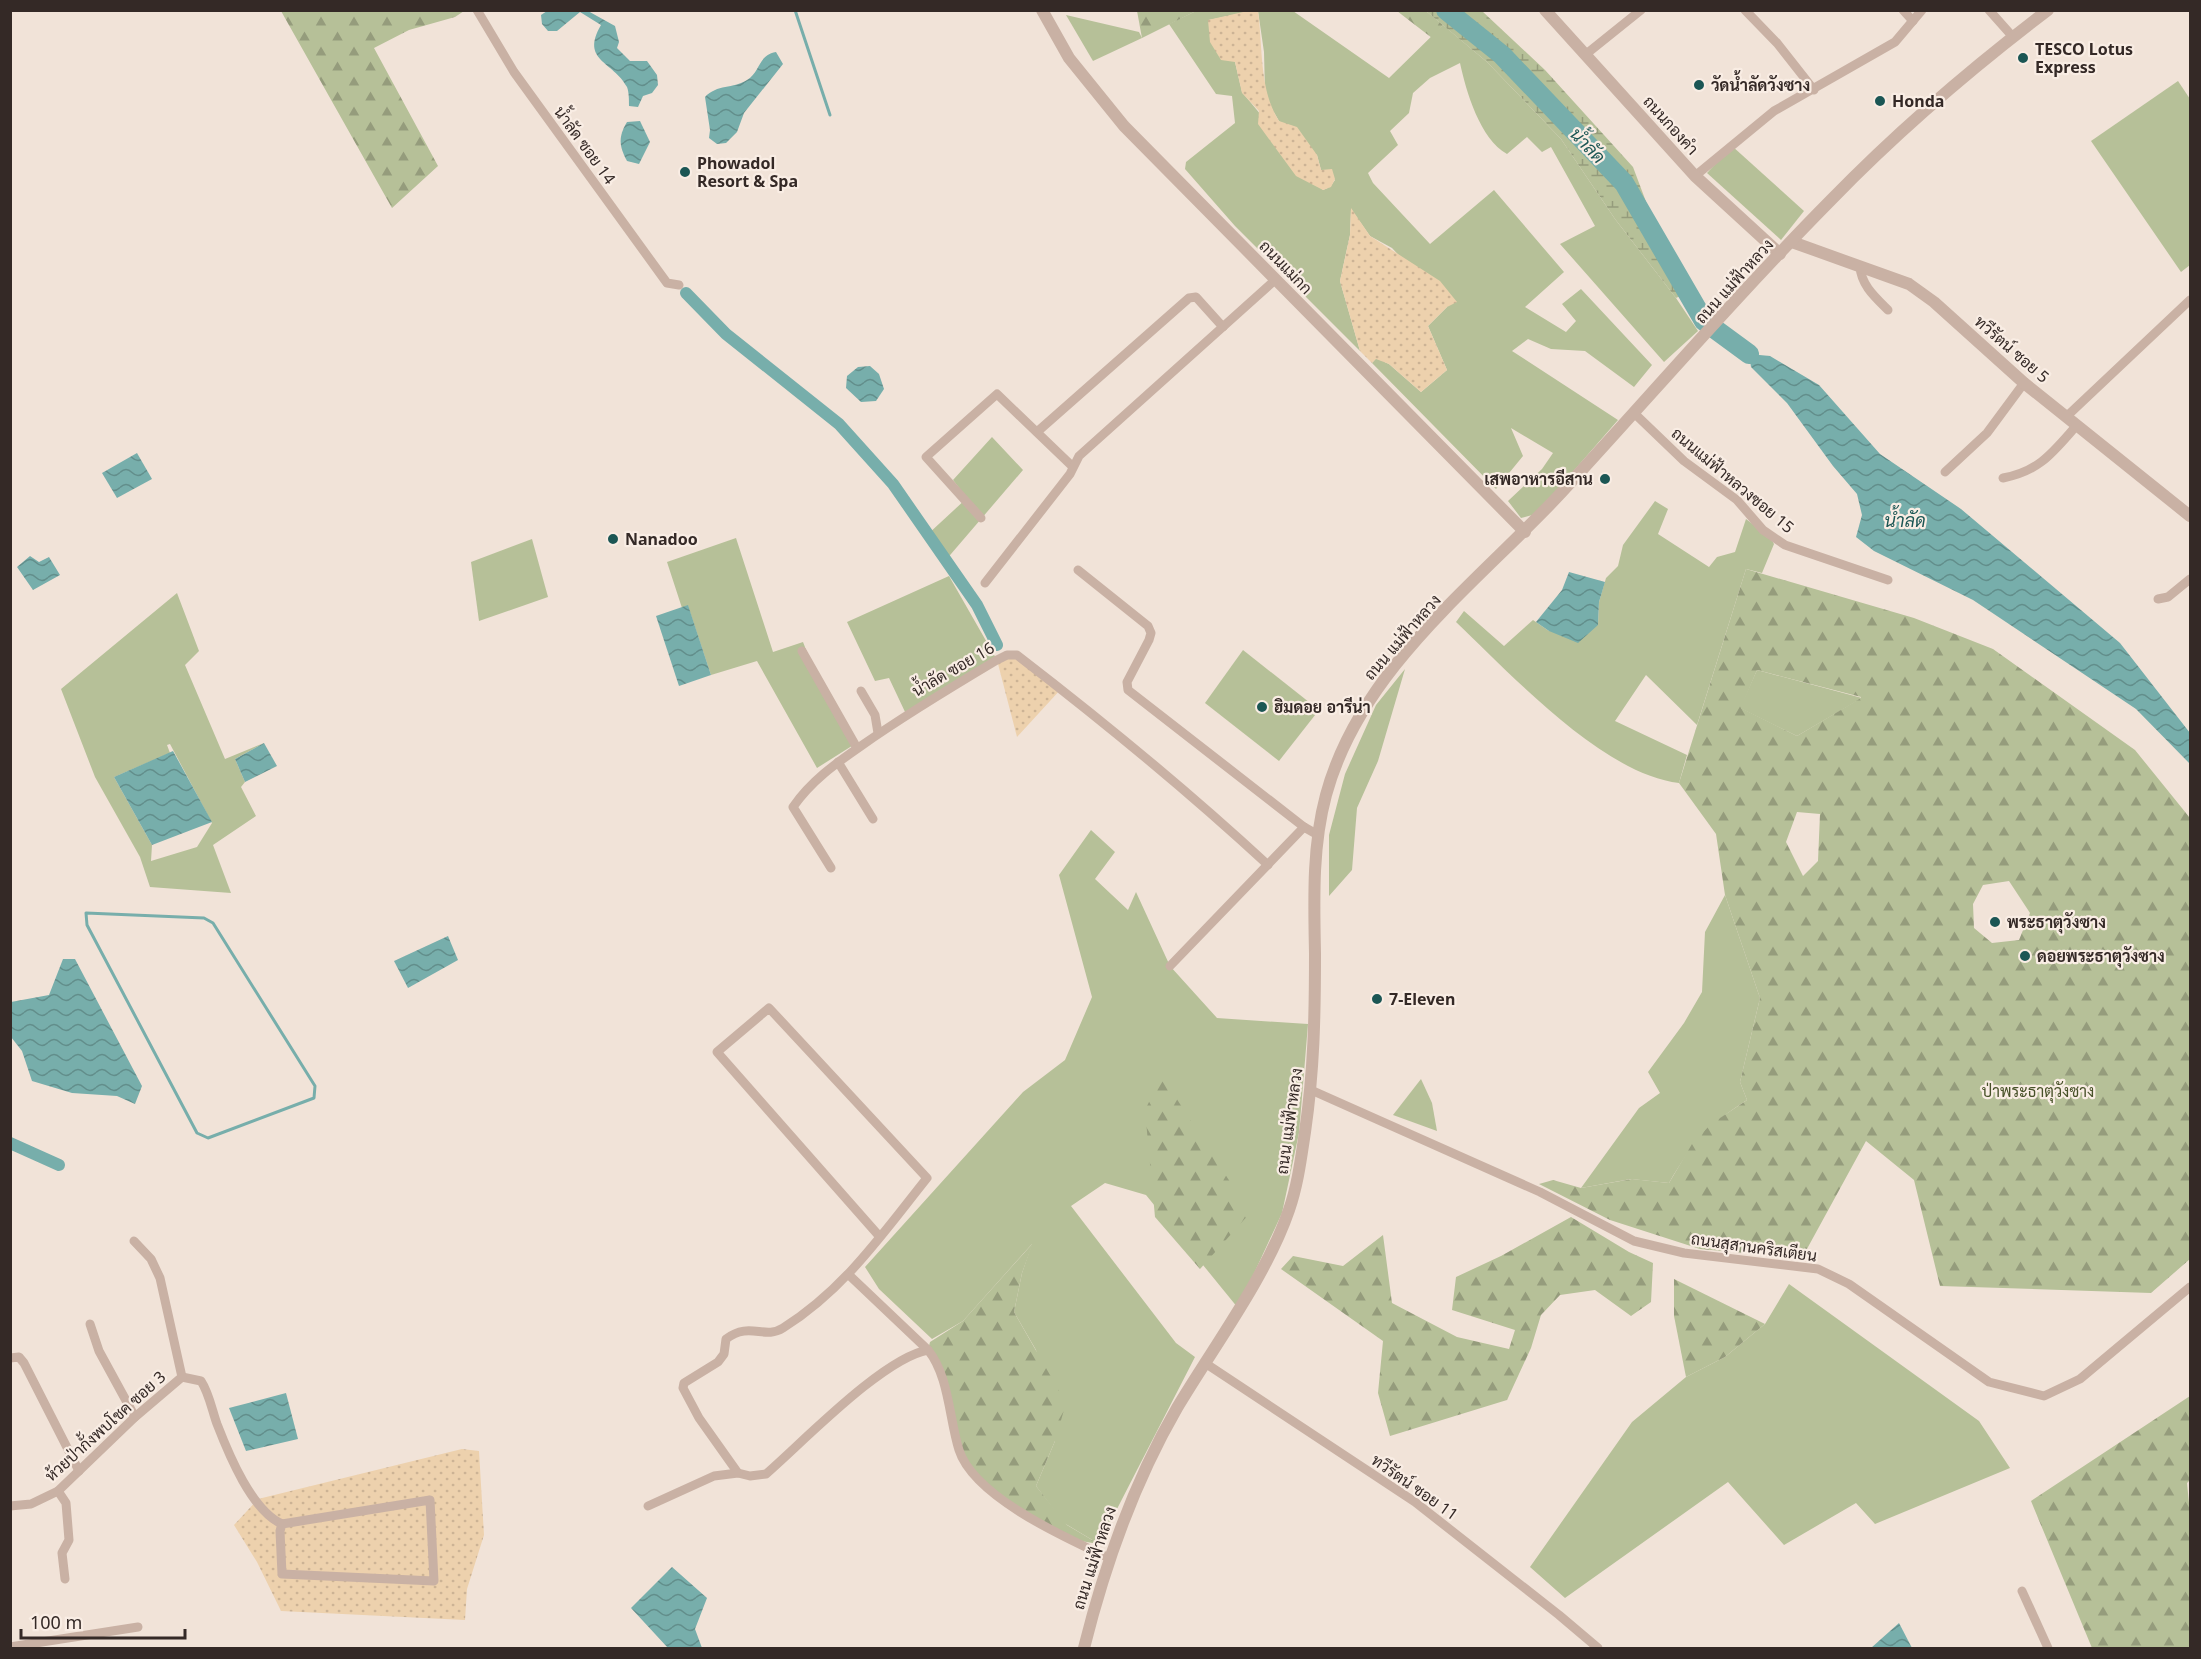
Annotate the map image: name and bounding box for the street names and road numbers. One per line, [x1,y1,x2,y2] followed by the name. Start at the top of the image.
[1638,91,1704,159] street label: ถนนกองคำ
[549,100,623,189] street label: น้ำลัด ซอย 14
[1690,234,1778,328] street label: ถนน แม่ฟ้าหลวง
[1255,235,1317,299] street label: ถนนแม่กก
[1970,310,2055,388] street label: ทวีรัตน์ ซอย 5
[1667,422,1799,538] street label: ถนนแม่ฟ้าหลวงซอย 15
[1359,589,1445,685] street label: ถนน แม่ฟ้าหลวง
[906,634,998,701] street label: น้ำลัด ซอย 16
[1271,1066,1307,1176] street label: ถนน แม่ฟ้าหลวง
[1690,1227,1818,1268] street label: ถนนสุสานคริสเตียน
[38,1364,170,1486] street label: ห้วยป่ากั้งพบโชค ซอย 3
[1367,1448,1463,1525] street label: ทวีรัตน์ ซอย 11
[1067,1504,1121,1612] street label: ถนน แม่ฟ้าหลวง

